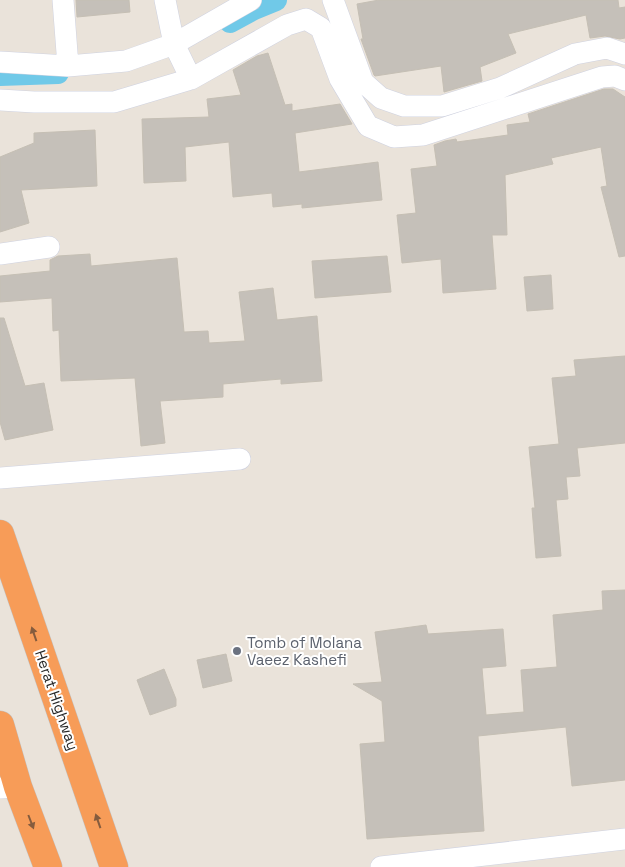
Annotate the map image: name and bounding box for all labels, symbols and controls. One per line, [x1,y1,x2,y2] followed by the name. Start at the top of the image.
[30,626,38,641] one-way arrow
[247,633,362,669] place label: Tomb of Molana Vaeez Kashefi
[231,645,243,657] marker: Tomb of Molana Vaeez Kashefi
[31,647,83,753] street label: Herat Highway
[94,813,102,828] one-way arrow
[28,814,35,829] one-way arrow

